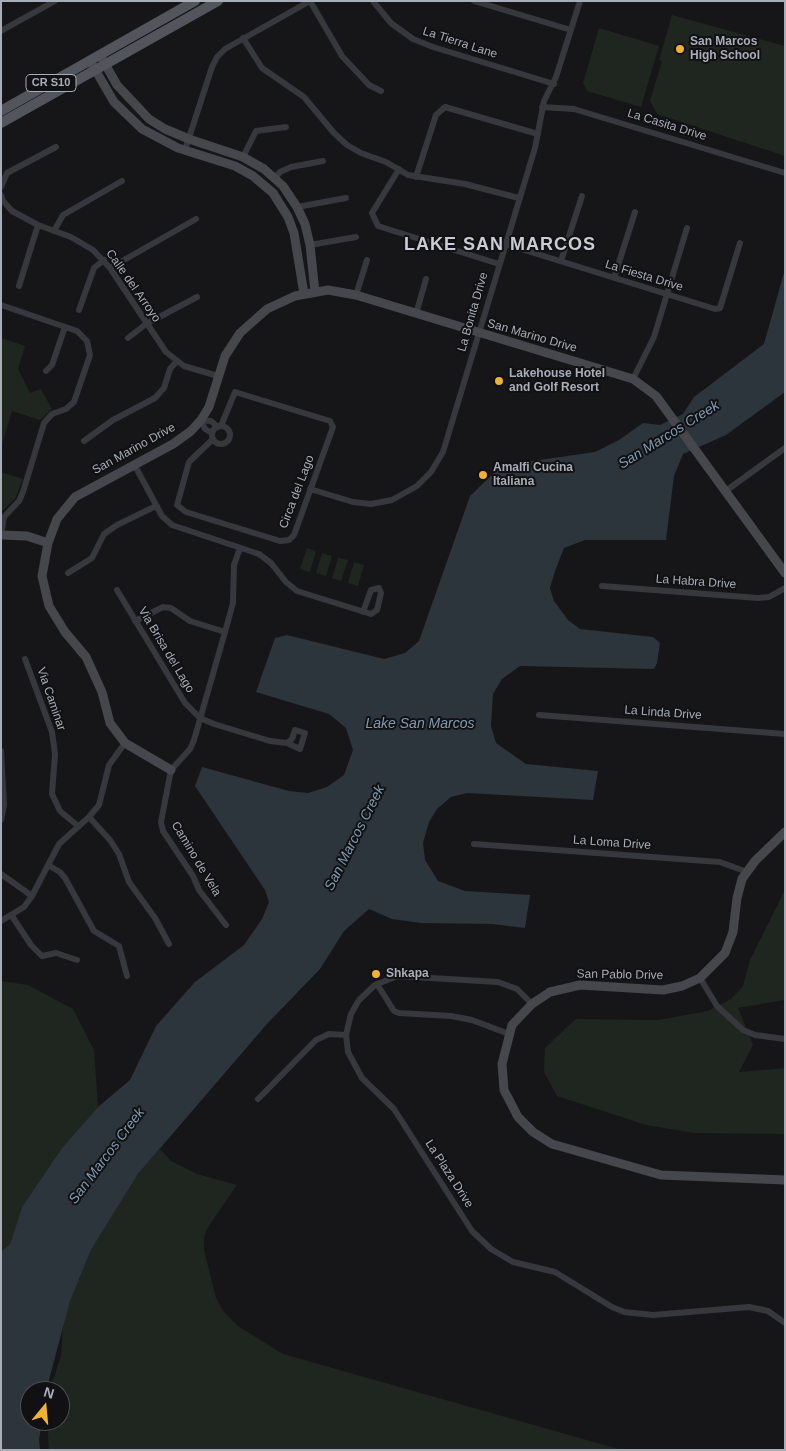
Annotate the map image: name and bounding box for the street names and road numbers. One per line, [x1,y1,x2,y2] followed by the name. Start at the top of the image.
[421,24,499,62] street label: La Tierra Lane
[26,75,76,92] road number: CR S10
[626,106,708,144] street label: La Casita Drive
[103,247,163,325] street label: Calle del Arroyo
[603,257,685,295] street label: La Fiesta Drive
[455,271,491,353] street label: La Bonita Drive
[485,316,579,356] street label: San Marino Drive
[90,420,178,478] street label: San Marino Drive
[276,453,318,531] street label: Circa del Lago
[655,572,737,592] street label: La Habra Drive
[135,605,197,695] street label: Via Brisa del Lago
[33,666,69,732] street label: Via Caminar
[624,703,702,723] street label: La Linda Drive
[168,819,224,899] street label: Camino de Vela
[573,833,651,853] street label: La Loma Drive
[577,967,663,983] street label: San Pablo Drive
[422,1137,476,1211] street label: La Plaza Drive

